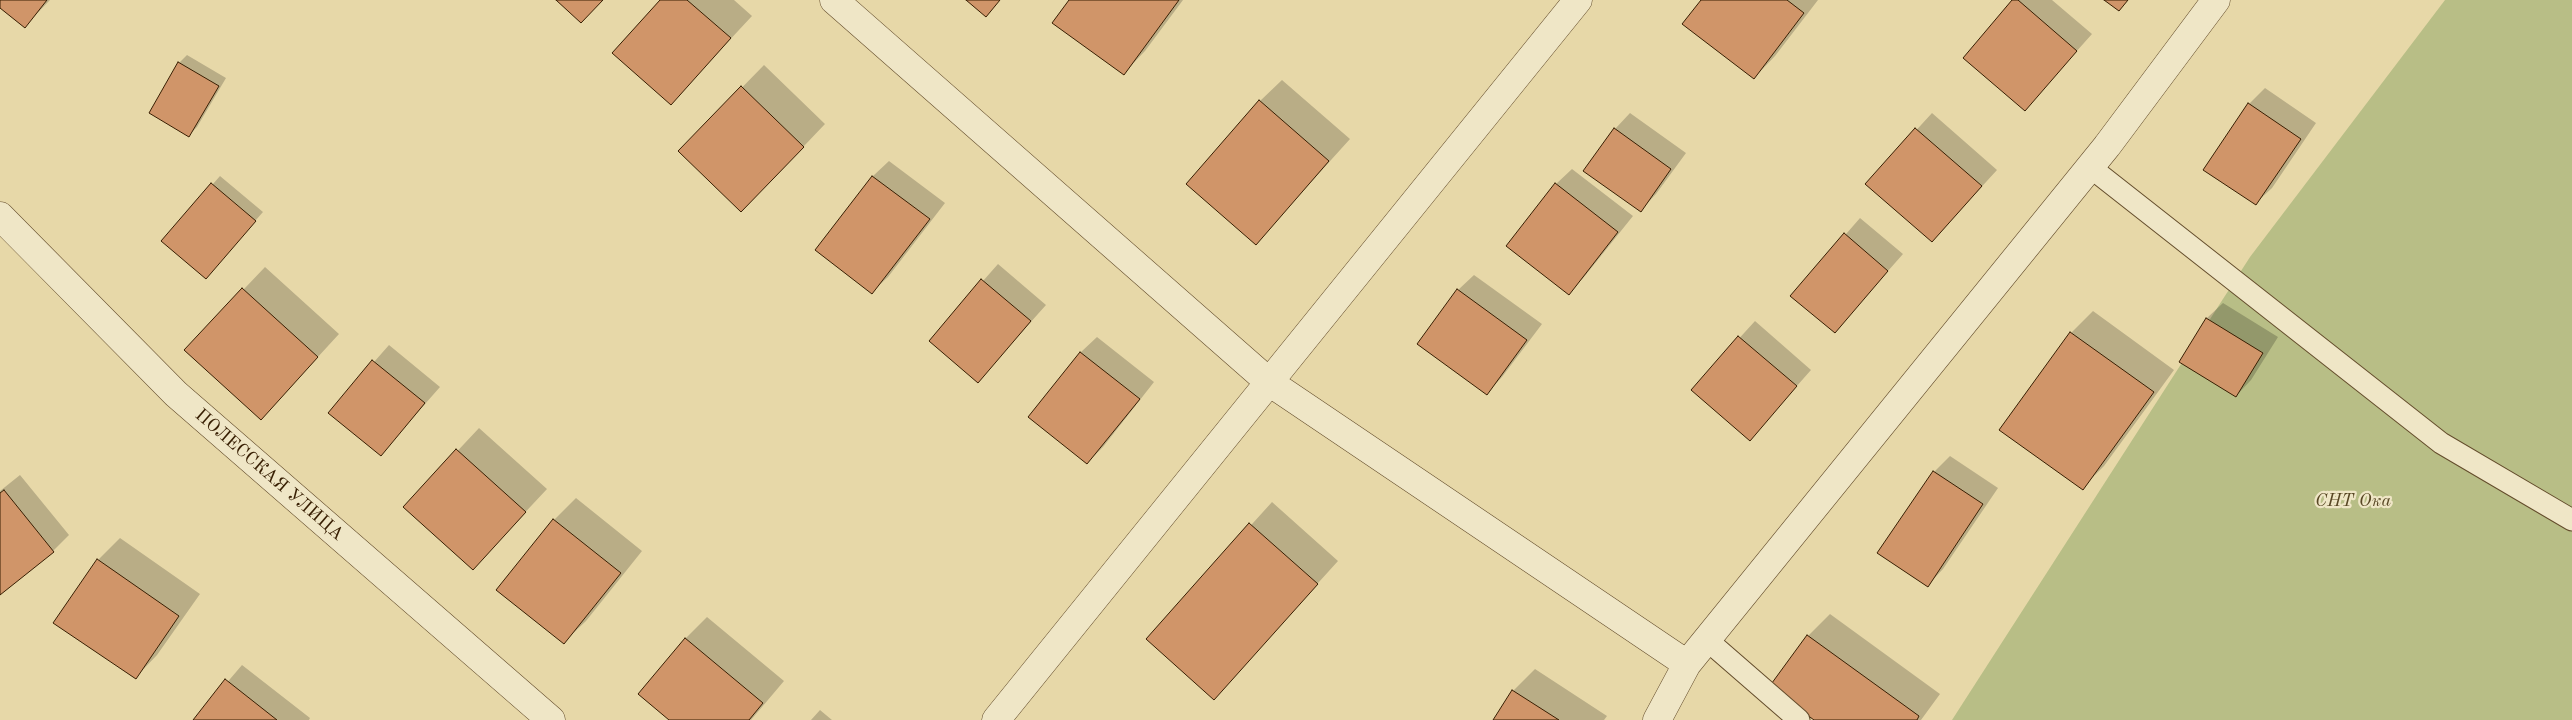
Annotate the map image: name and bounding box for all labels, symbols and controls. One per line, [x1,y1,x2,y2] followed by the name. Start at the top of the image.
[190,404,348,546] street label: ПОЛЕССКАЯ УЛИЦА
[2315,490,2391,512] park label: СНТ Ока

